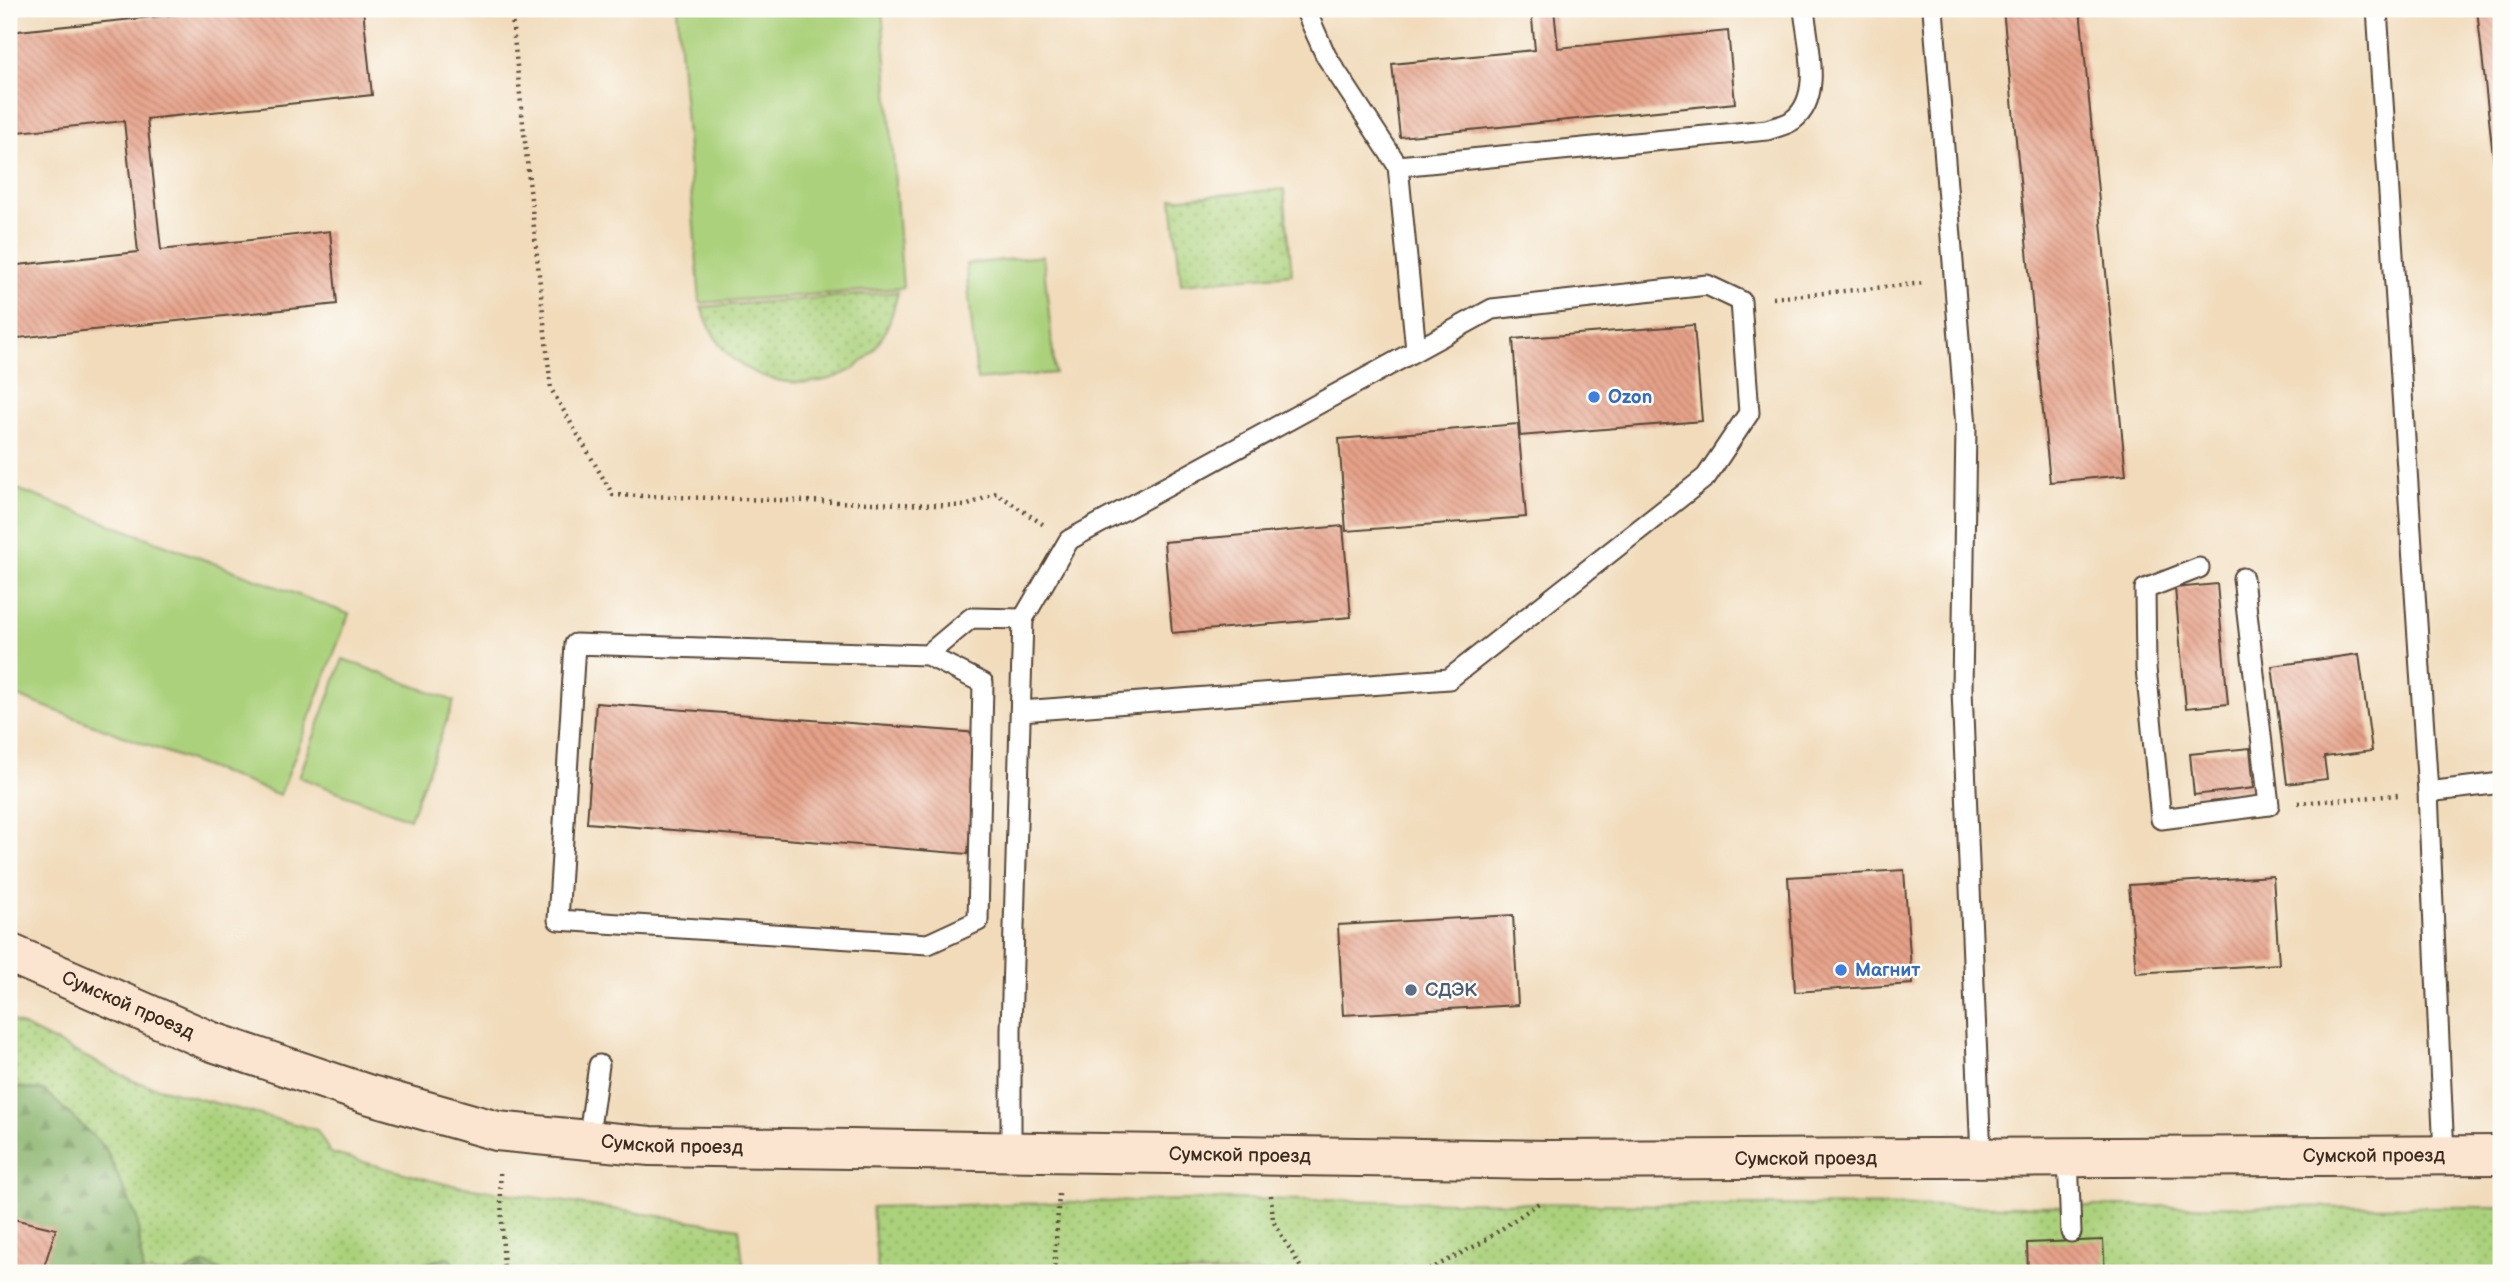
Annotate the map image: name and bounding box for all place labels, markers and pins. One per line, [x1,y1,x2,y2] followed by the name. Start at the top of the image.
[1608,386,1652,409] place label: Ozon
[1586,389,1602,405] marker: Ozon
[1855,959,1920,982] place label: Магнит
[1833,962,1849,978] marker: Магнит
[1425,979,1477,1002] place label: СДЭК
[1403,982,1419,998] marker: СДЭК

